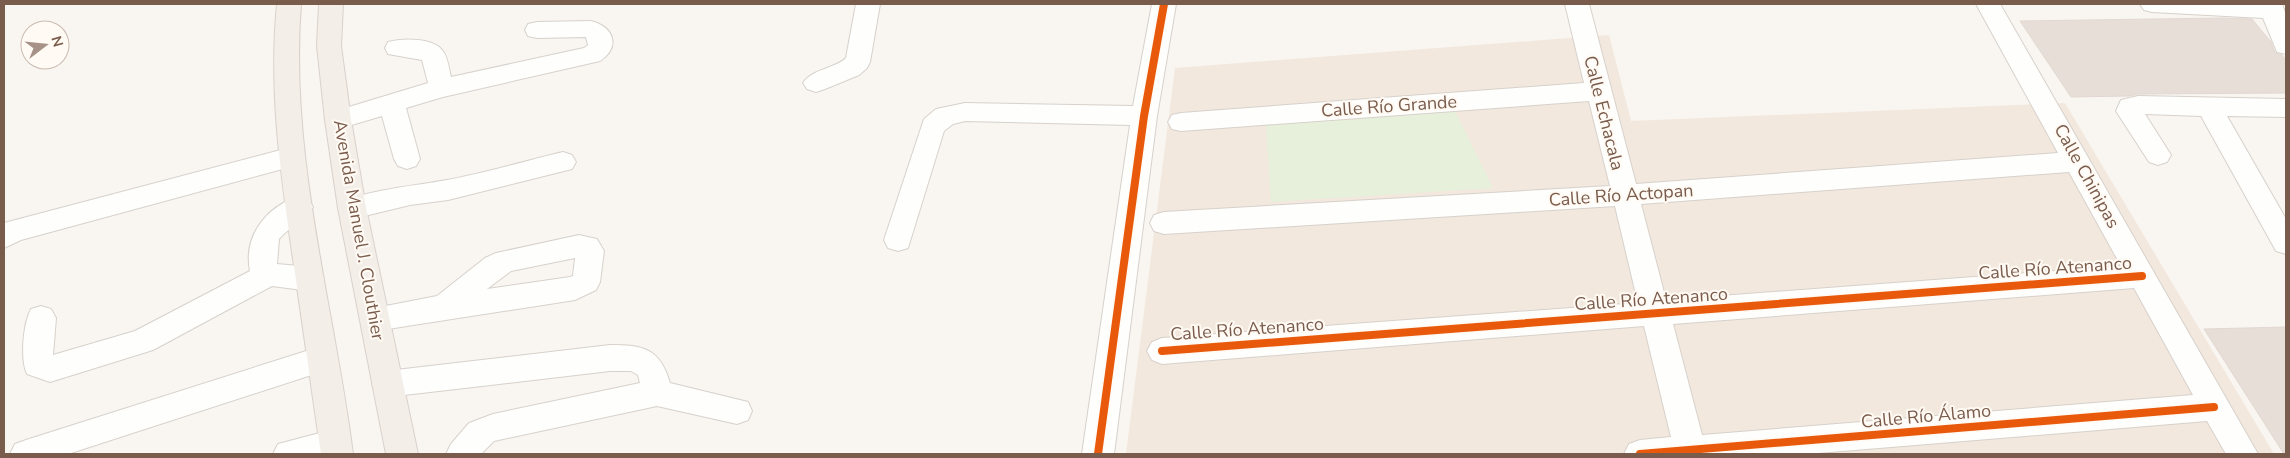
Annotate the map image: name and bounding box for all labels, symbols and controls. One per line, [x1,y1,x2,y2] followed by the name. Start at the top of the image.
[20,20,70,70] north arrow
[46,34,68,49] text: N
[1578,53,1630,173] street label: Calle Echacala
[1320,89,1458,123] street label: Calle Río Grande
[328,118,390,343] street label: Avenida Manuel J. Clouthier
[2048,120,2126,232] street label: Calle Chinipas
[1548,178,1694,212] street label: Calle Río Actopan
[1977,251,2133,285] street label: Calle Río Atenanco
[1573,282,1729,316] street label: Calle Río Atenanco
[1169,312,1325,346] street label: Calle Río Atenanco
[1860,398,1992,434] street label: Calle Río Álamo

